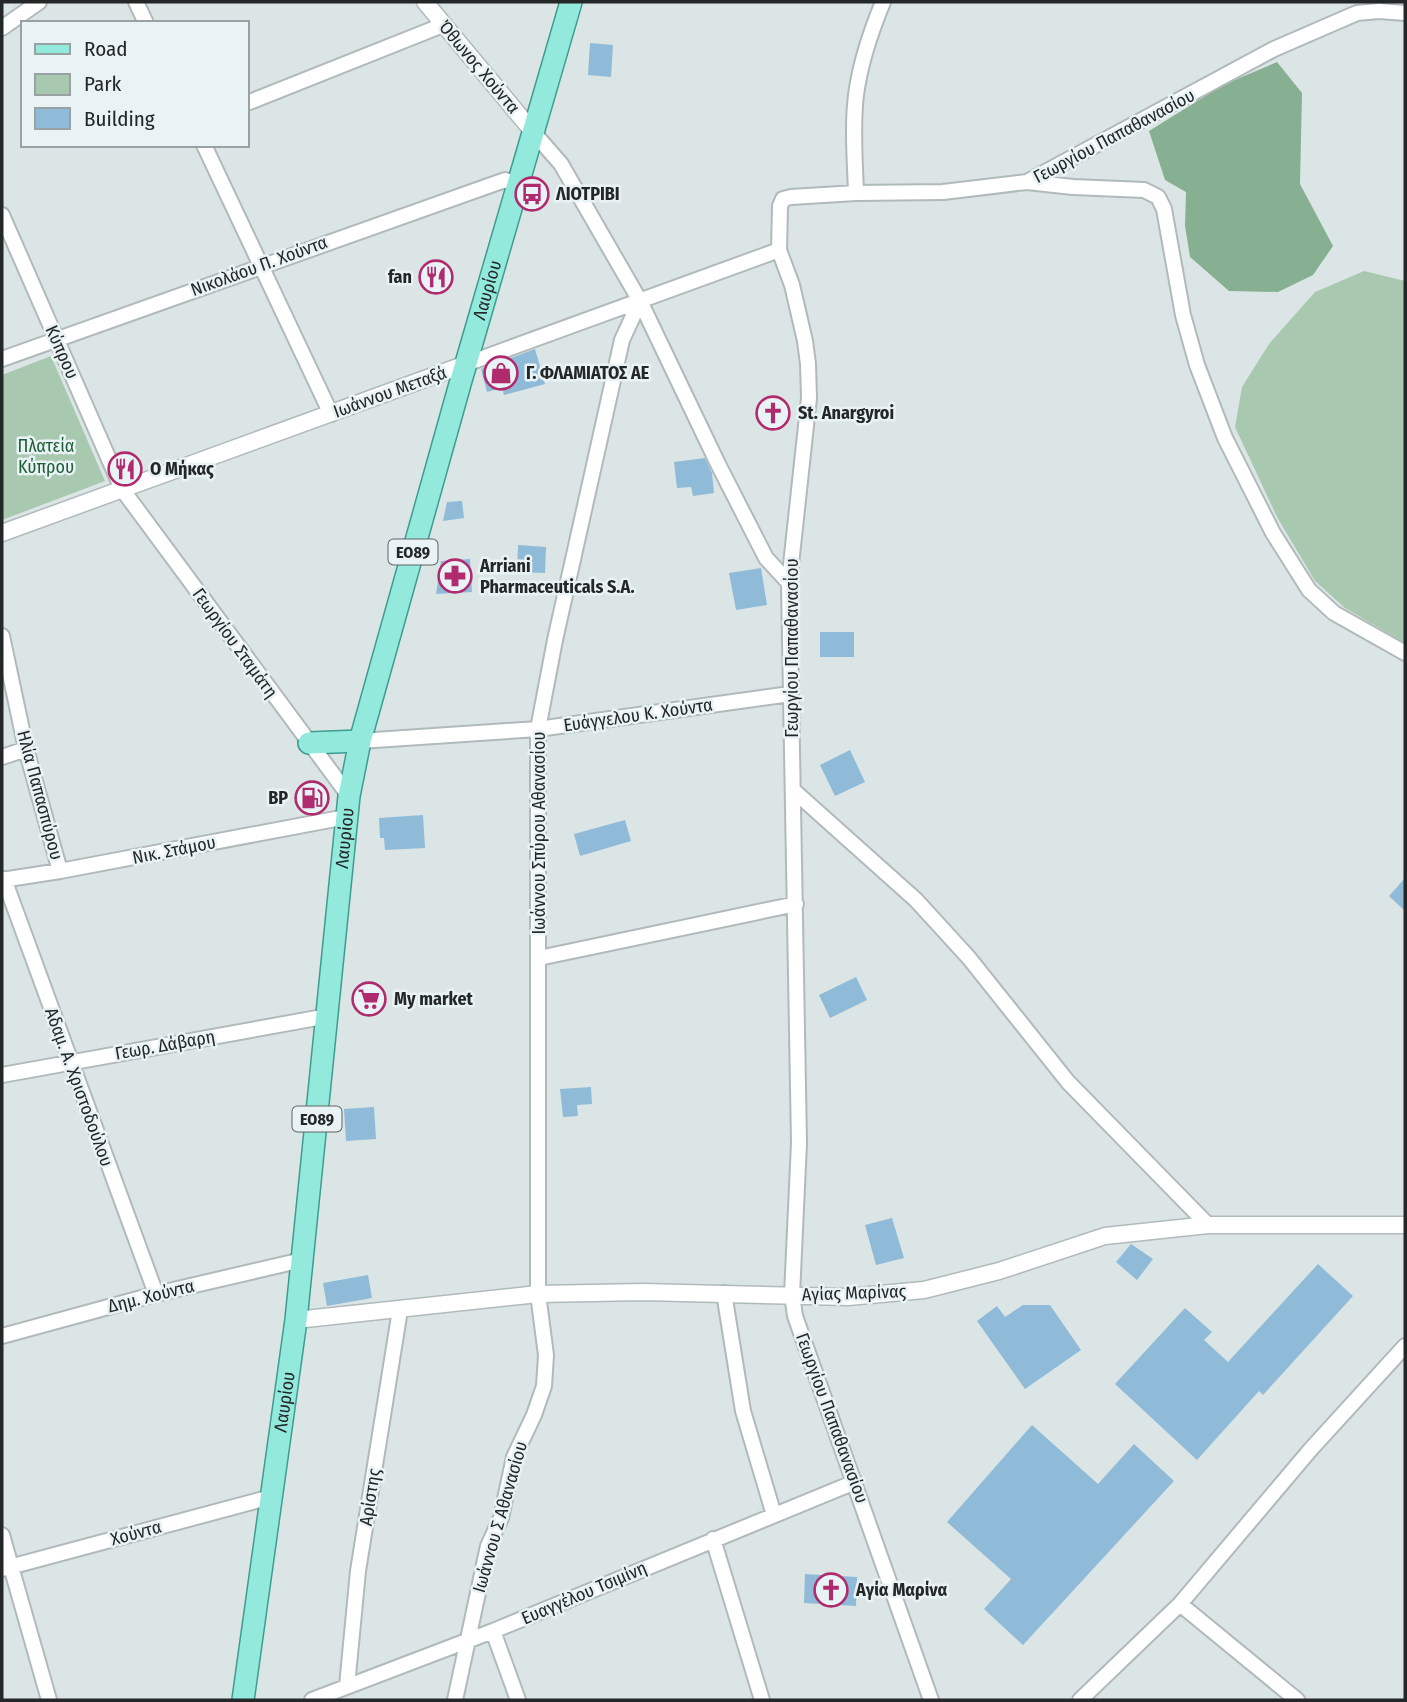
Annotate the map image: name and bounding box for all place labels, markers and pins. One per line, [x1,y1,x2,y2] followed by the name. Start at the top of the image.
[513,175,551,213] bus stop icon: ΛΙΟΤΡΙΒΙ
[555,183,620,205] place label: ΛΙΟΤΡΙΒΙ
[417,258,455,296] restaurant icon: fan
[388,266,412,288] place label: fan
[482,354,520,392] shop icon: Γ. ΦΛΑΜΙΑΤΟΣ ΑΕ
[526,362,650,384] place label: Γ. ΦΛΑΜΙΑΤΟΣ ΑΕ
[754,394,792,432] church icon: St. Anargyroi
[798,402,894,424] place label: St. Anargyroi
[106,450,144,488] restaurant icon: Ο Μήκας
[150,458,214,480] place label: Ο Μήκας
[479,555,635,598] place label: Arriani Pharmaceuticals S.A.
[436,557,474,595] pharmacy icon: Arriani Pharmaceuticals S.A.
[293,779,331,817] fuel station icon: BP
[268,787,288,809] place label: BP
[350,980,388,1018] supermarket icon: My market
[394,988,474,1010] place label: My market
[812,1571,850,1609] church icon: Αγία Μαρίνα
[855,1579,948,1601] place label: Αγία Μαρίνα

